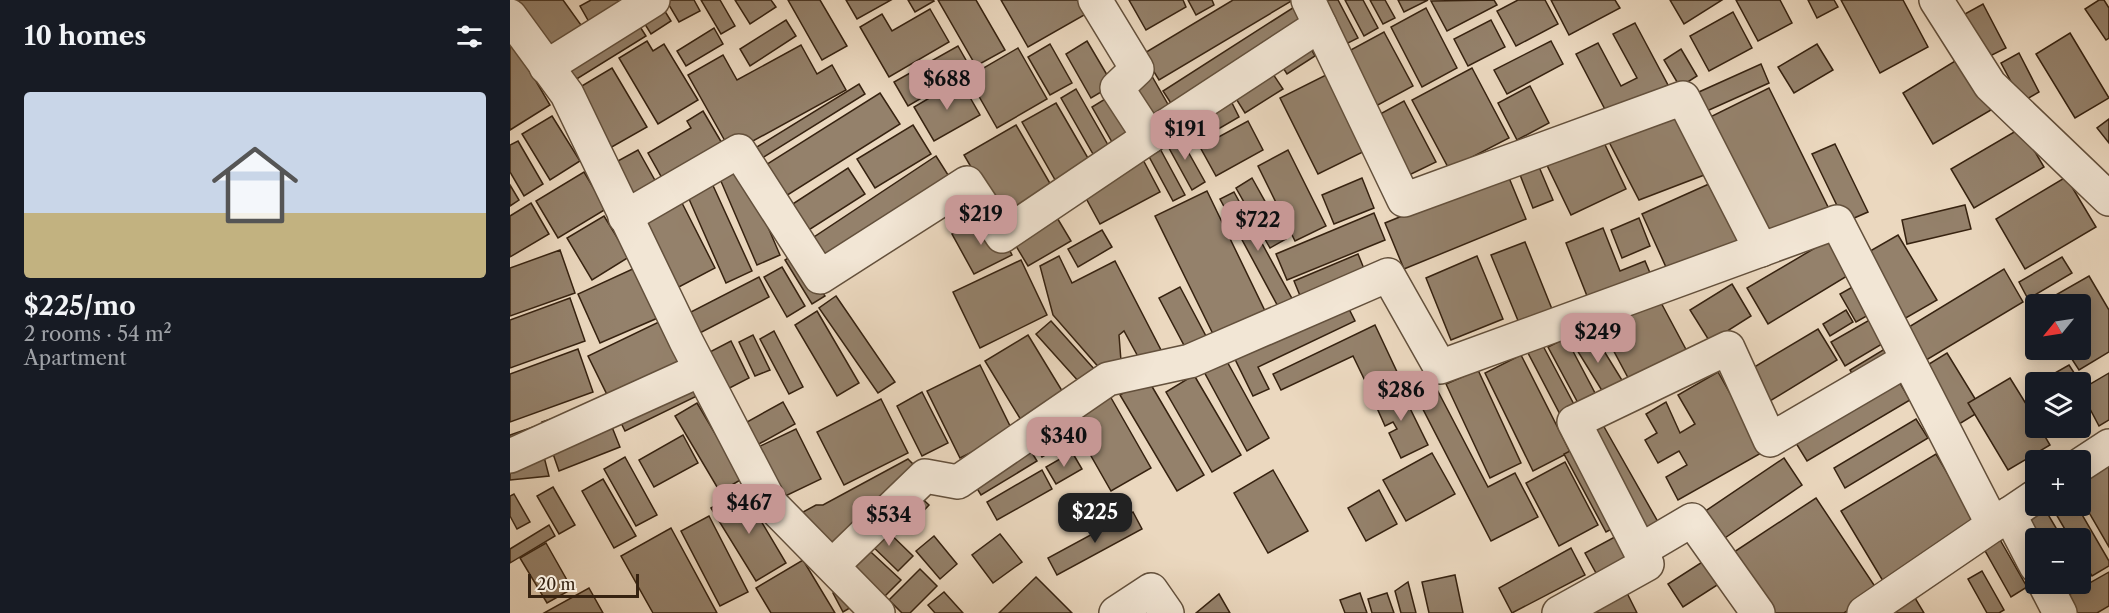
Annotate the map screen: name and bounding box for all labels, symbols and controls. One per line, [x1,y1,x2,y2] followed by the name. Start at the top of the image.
[24,20,146,52] text: 10 homes
[453,20,486,53] icon: filters
[911,60,983,111] pin: $688
[923,67,971,91] text: $688
[1149,110,1221,161] pin: $191
[1164,117,1206,141] text: $191
[201,131,309,239] icon: home
[945,195,1017,246] pin: $219
[1222,201,1294,252] pin: $722
[959,202,1003,226] text: $219
[1235,208,1281,232] text: $722
[24,290,136,322] text: $225/mo
[2025,294,2091,360] north arrow
[2025,294,2091,594] map controls
[1562,313,1634,364] pin: $249
[1575,320,1621,344] text: $249
[24,322,172,346] text: 2 rooms · 54 m²
[24,346,127,370] text: Apartment
[1365,371,1437,422] pin: $286
[2025,372,2091,438] button: layers
[1377,378,1425,402] text: $286
[1028,417,1100,468] pin: $340
[1040,424,1088,448] text: $340
[2025,450,2091,516] button: +
[713,484,785,535] pin: $467
[726,491,772,515] text: $467
[1059,493,1131,544] pin: $225
[853,496,925,547] pin: $534
[1072,500,1118,524] text: $225
[866,503,912,527] text: $534
[2025,528,2091,594] button: −
[528,571,639,598] scale bar
[537,574,576,594] text: 20 m

